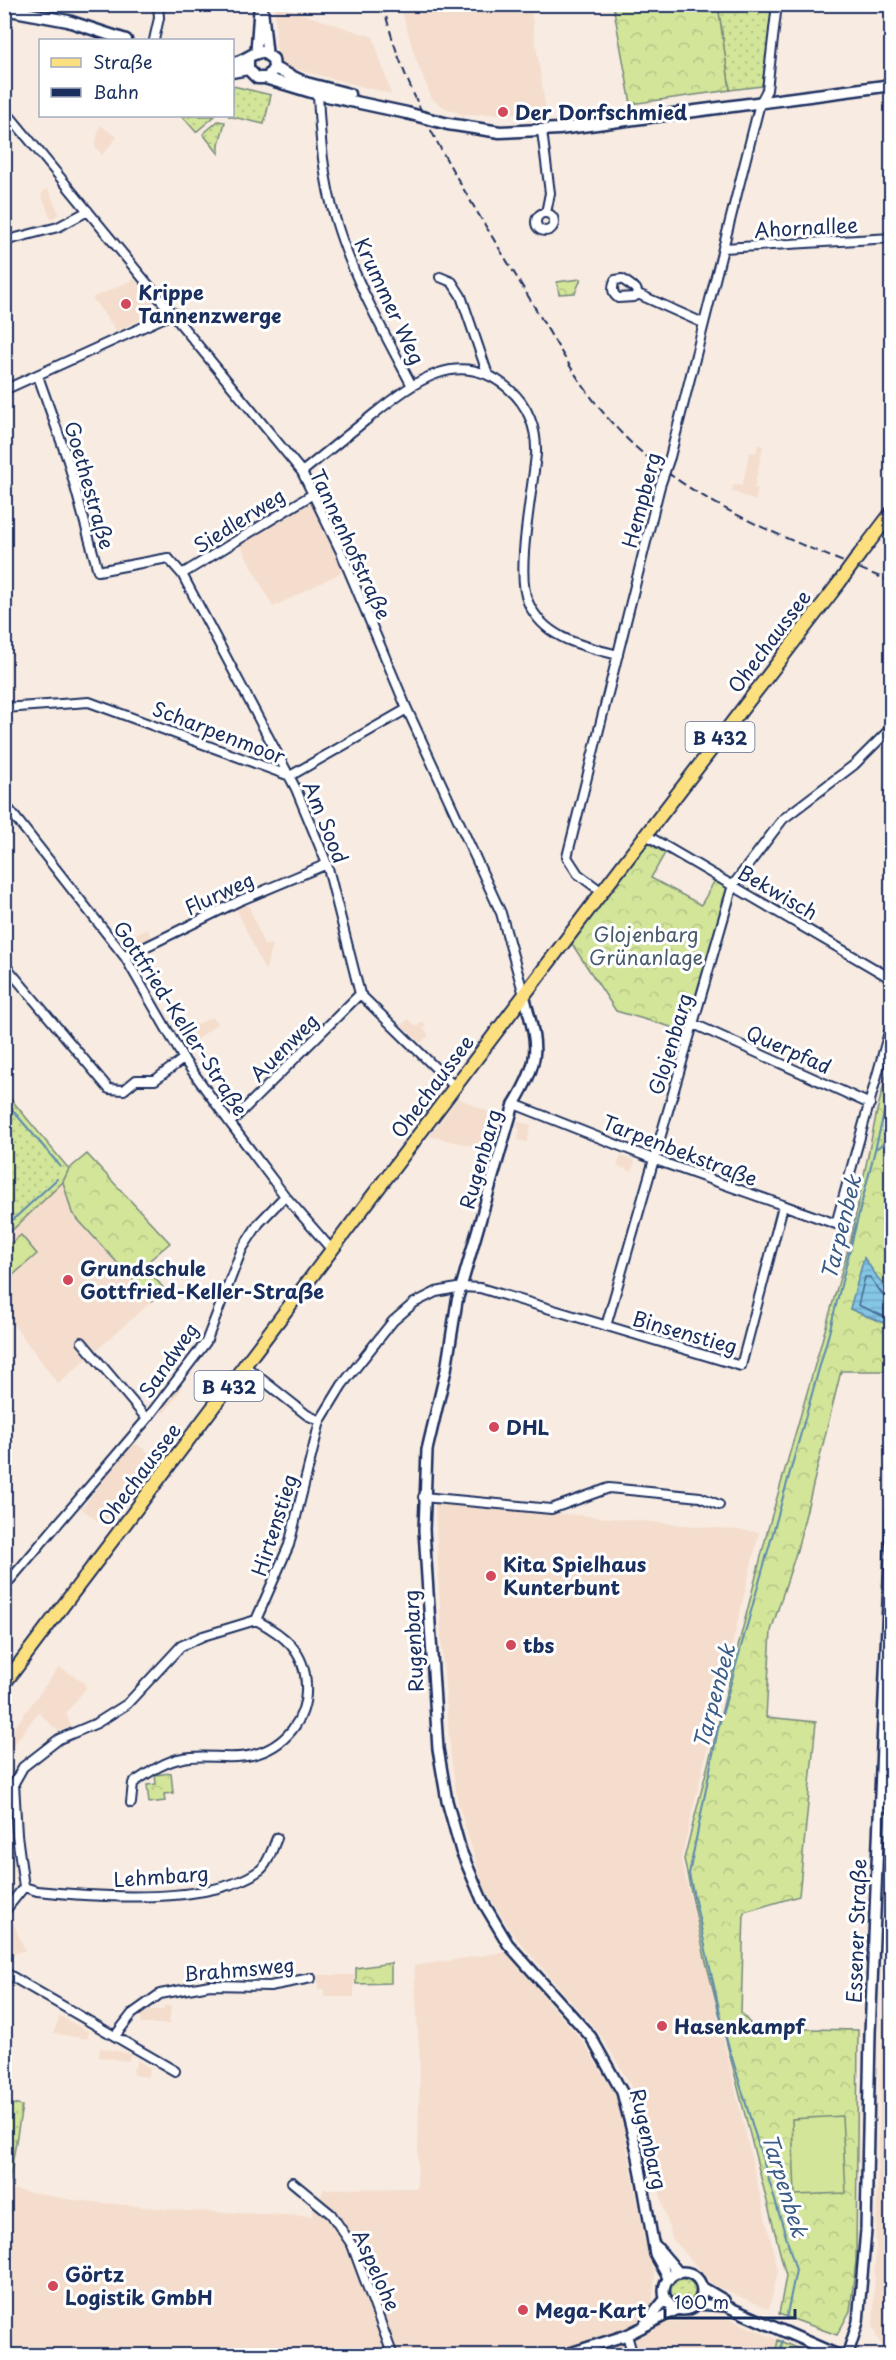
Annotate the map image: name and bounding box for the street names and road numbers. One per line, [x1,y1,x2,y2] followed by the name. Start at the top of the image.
[753,209,859,245] street label: Ahornallee
[347,233,433,369] street label: Krummer Weg
[57,417,123,553] street label: Goethestraße
[614,449,668,551] street label: Hempberg
[303,464,399,624] street label: Tannenhofstraße
[187,480,291,560] street label: Siedlerweg
[720,583,818,699] street label: Ohechaussee
[148,693,290,771] street label: Scharpenmoor
[686,722,754,752] road number: B 432
[296,776,356,868] street label: Am Sood
[733,857,823,927] street label: Bekwisch
[179,864,259,922] street label: Flurweg
[106,914,256,1122] street label: Gottfried-Keller-Straße
[640,989,700,1099] street label: Glojenbarg
[243,1006,325,1088] street label: Auenweg
[742,1017,836,1081] street label: Querpfad
[383,1028,481,1144] street label: Ohechaussee
[451,1106,509,1212] street label: Rugenbarg
[598,1107,762,1193] street label: Tarpenbekstraße
[629,1303,741,1361] street label: Binsenstieg
[131,1316,205,1404] street label: Sandweg
[194,1371,264,1401] road number: B 432
[90,1416,188,1532] street label: Ohechaussee
[243,1470,305,1580] street label: Hirtenstieg
[395,1589,431,1693] street label: Rugenbarg
[112,1858,210,1894] street label: Lehmbarg
[838,1858,874,2004] street label: Essener Straße
[182,1949,296,1989] street label: Brahmsweg
[623,2086,675,2192] street label: Rugenbarg
[346,2224,408,2316] street label: Aspelohe

